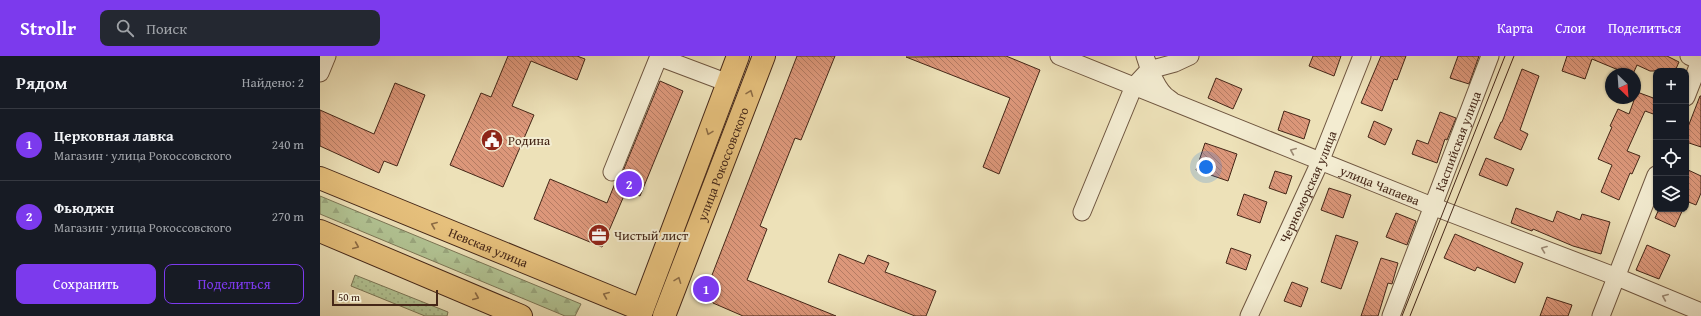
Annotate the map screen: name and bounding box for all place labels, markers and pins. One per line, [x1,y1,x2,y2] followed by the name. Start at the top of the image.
[479,127,505,153] public building icon: Родина
[508,131,551,150] place label: Родина
[616,169,642,199] pin: 2
[586,222,612,248] office icon: Чистый лист
[614,226,689,245] place label: Чистый лист
[693,274,719,304] pin: 1

